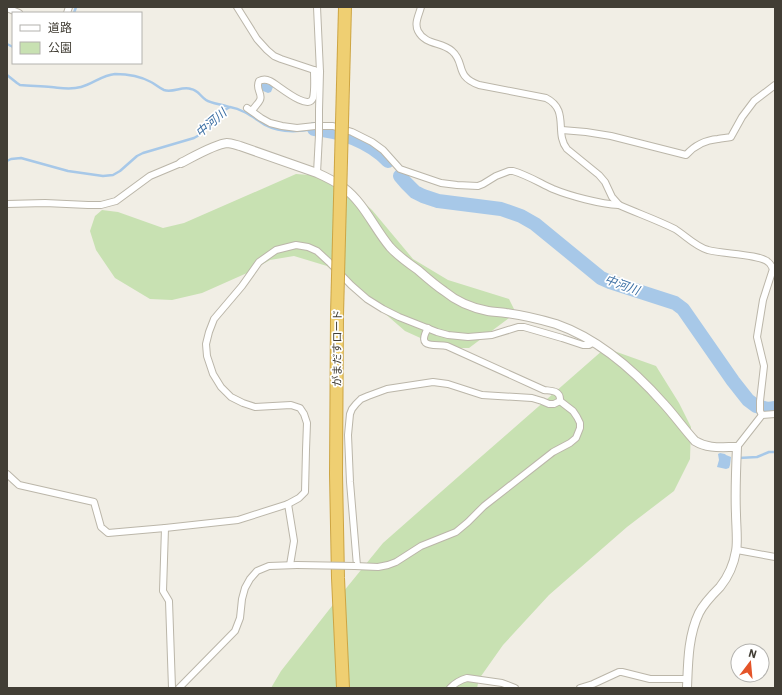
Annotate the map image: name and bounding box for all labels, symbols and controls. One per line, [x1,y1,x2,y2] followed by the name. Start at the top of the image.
[12,12,142,64] legend
[48,20,72,35] text: 道路
[48,40,72,55] text: 公園
[192,104,231,140] water label: 中河川
[603,271,644,298] water label: 中河川
[330,310,344,387] street label: がまだすロード
[730,643,770,683] north arrow
[747,646,759,661] text: N

